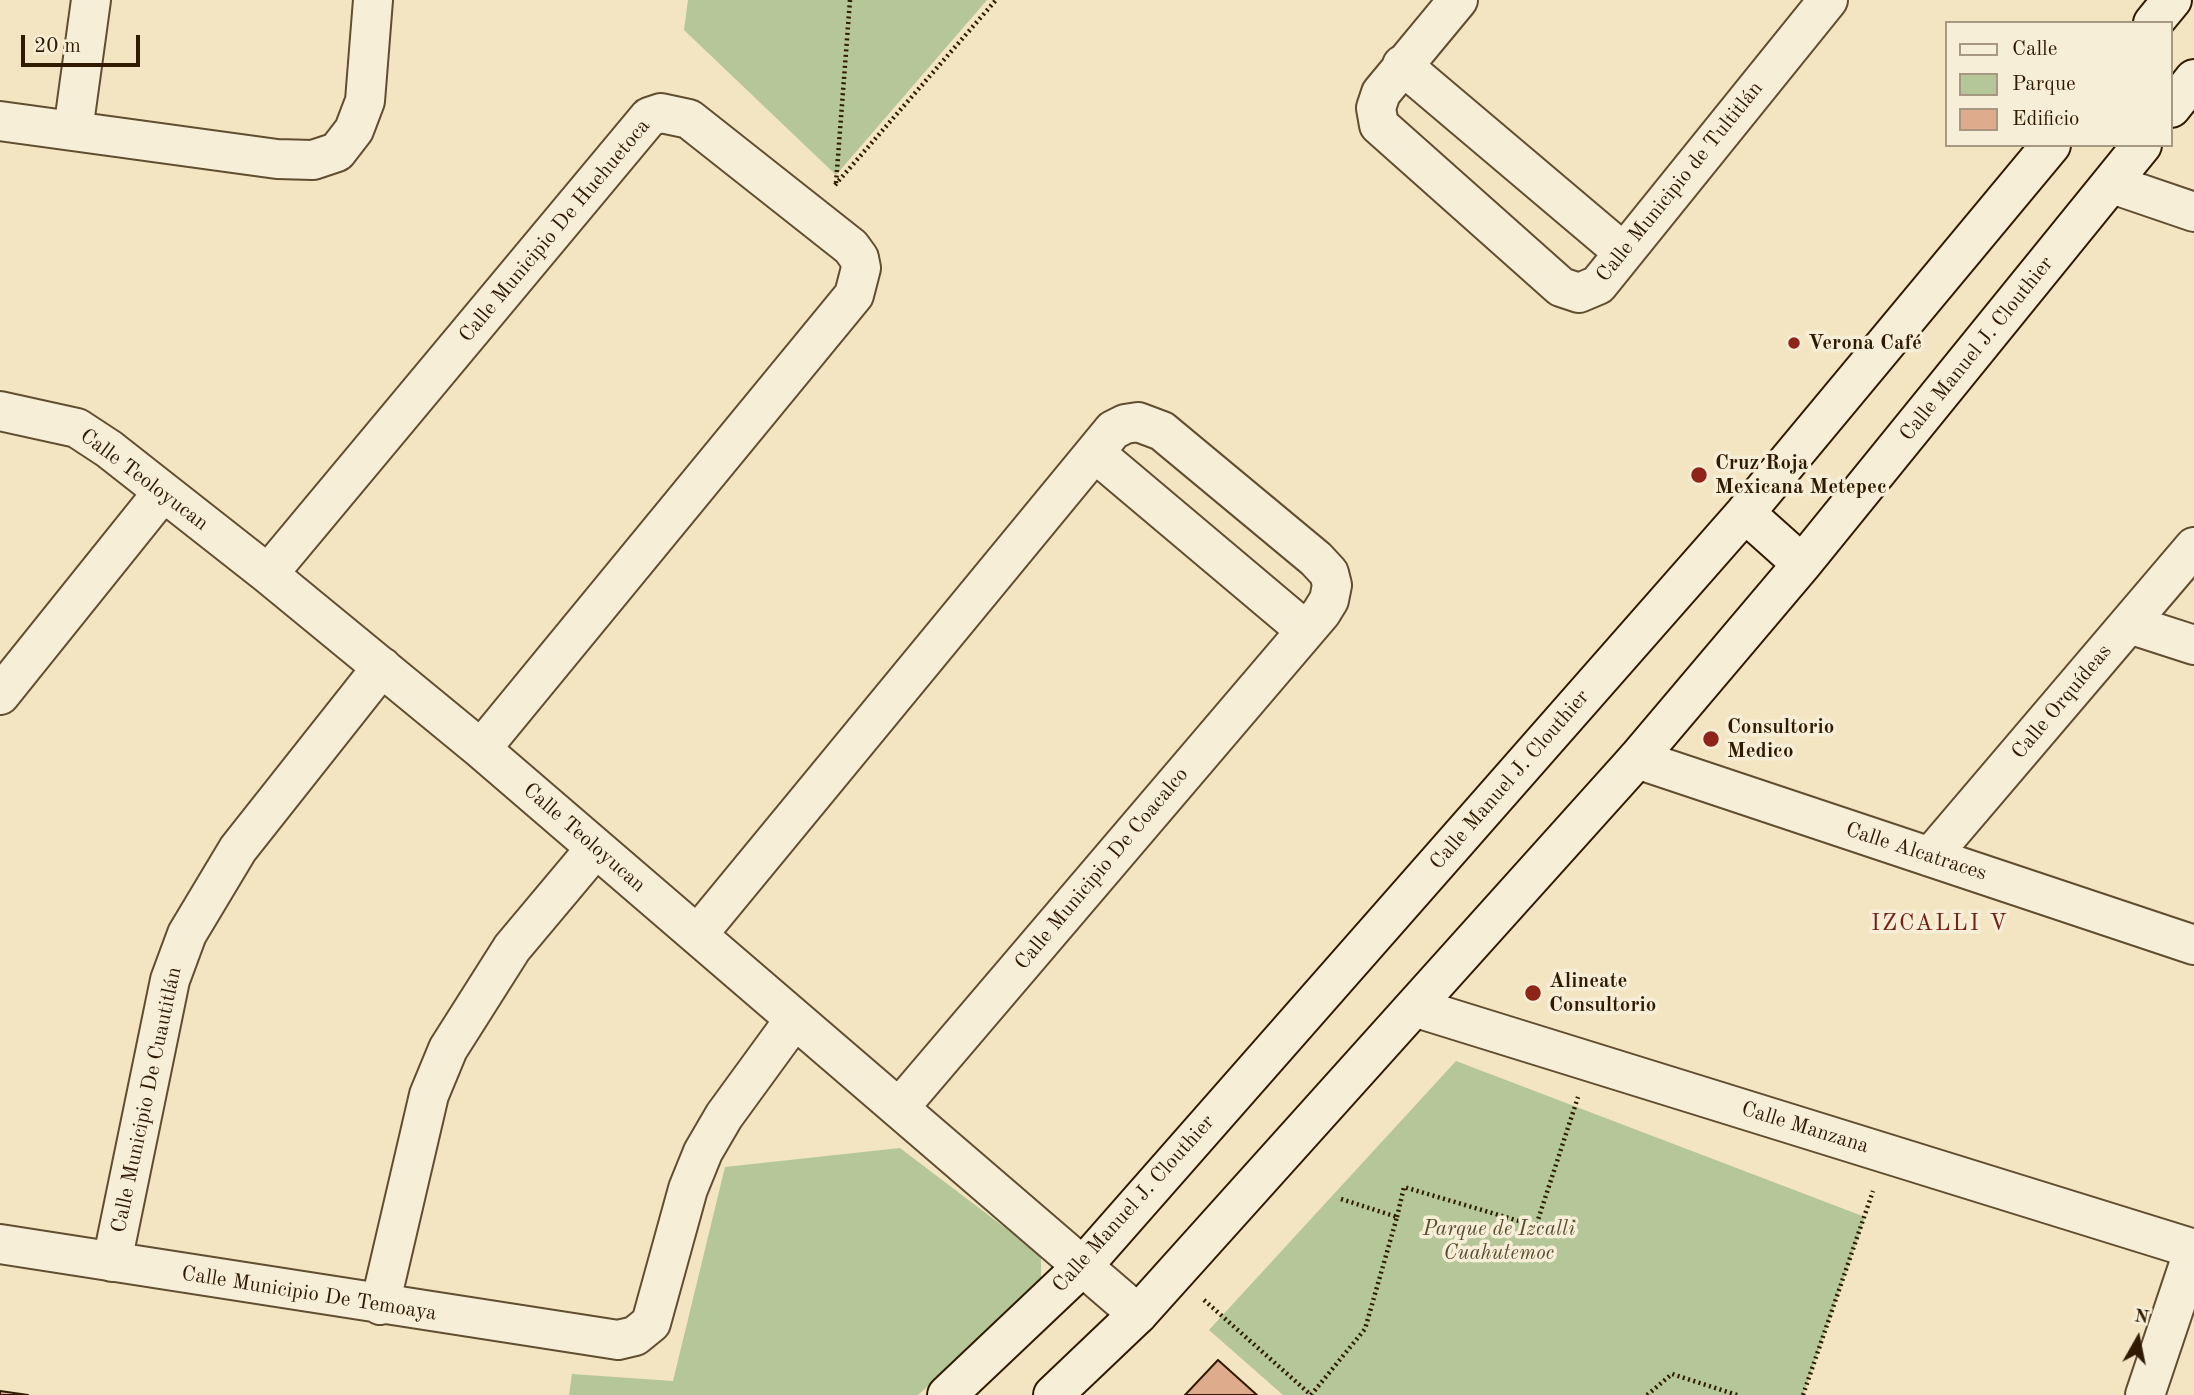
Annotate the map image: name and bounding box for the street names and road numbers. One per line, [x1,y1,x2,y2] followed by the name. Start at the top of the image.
[1591,77,1769,287] street label: Calle Municipio de Tultitlán
[454,114,656,348] street label: Calle Municipio De Huehuetoca
[1895,252,2059,446] street label: Calle Manuel J. Clouthier
[75,424,213,536] street label: Calle Teoloyucan
[2007,639,2117,765] street label: Calle Orquídeas
[1425,685,1595,875] street label: Calle Manuel J. Clouthier
[1010,763,1194,975] street label: Calle Municipio De Coacalco
[518,778,650,898] street label: Calle Teoloyucan
[1842,817,1990,887] street label: Calle Alcatraces
[106,965,188,1235] street label: Calle Municipio De Cuautitlán
[1738,1097,1872,1159] street label: Calle Manzana
[1048,1110,1220,1298] street label: Calle Manuel J. Clouthier
[180,1261,438,1327] street label: Calle Municipio De Temoaya

